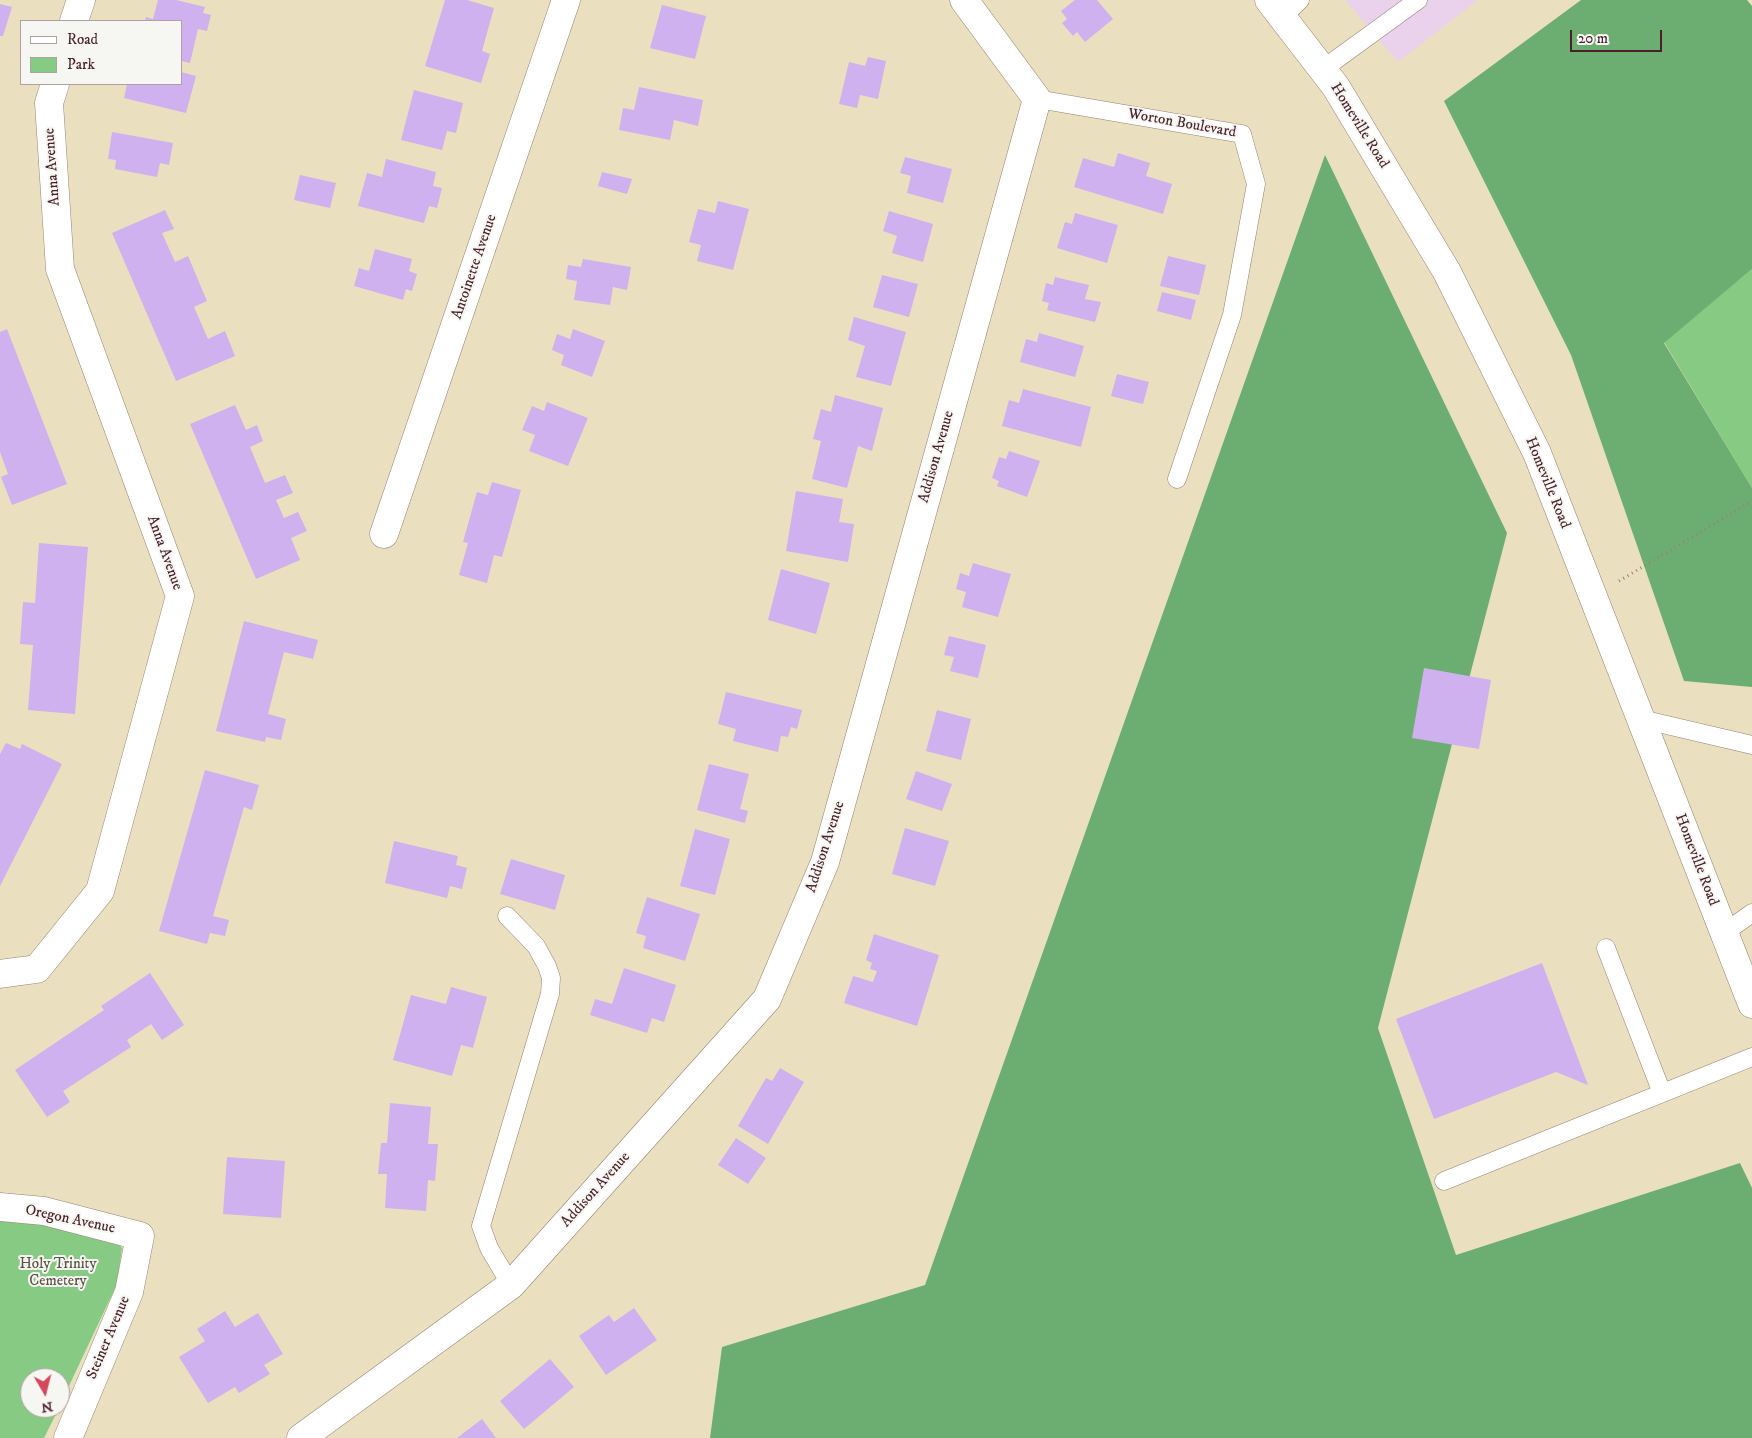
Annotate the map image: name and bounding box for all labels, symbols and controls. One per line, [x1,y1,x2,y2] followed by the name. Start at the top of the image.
[20,20,182,85] legend
[1572,20,1664,52] scale bar
[1578,29,1608,48] text: 20 m
[67,30,98,49] text: Road
[67,55,95,74] text: Park
[1326,80,1392,172] street label: Homeville Road
[1126,106,1238,142] street label: Worton Boulevard
[41,127,65,207] street label: Anna Avenue
[449,212,501,322] street label: Antoinette Avenue
[915,409,959,505] street label: Addison Avenue
[1520,435,1574,531] street label: Homeville Road
[142,513,186,593] street label: Anna Avenue
[803,799,849,895] street label: Addison Avenue
[1670,811,1722,909] street label: Homeville Road
[558,1149,634,1231] street label: Addison Avenue
[23,1202,117,1238] street label: Oregon Avenue
[19,1256,97,1291] park label: Holy Trinity Cemetery
[83,1294,135,1382] street label: Steiner Avenue
[20,1368,70,1418] north arrow
[40,1397,54,1417] text: N

